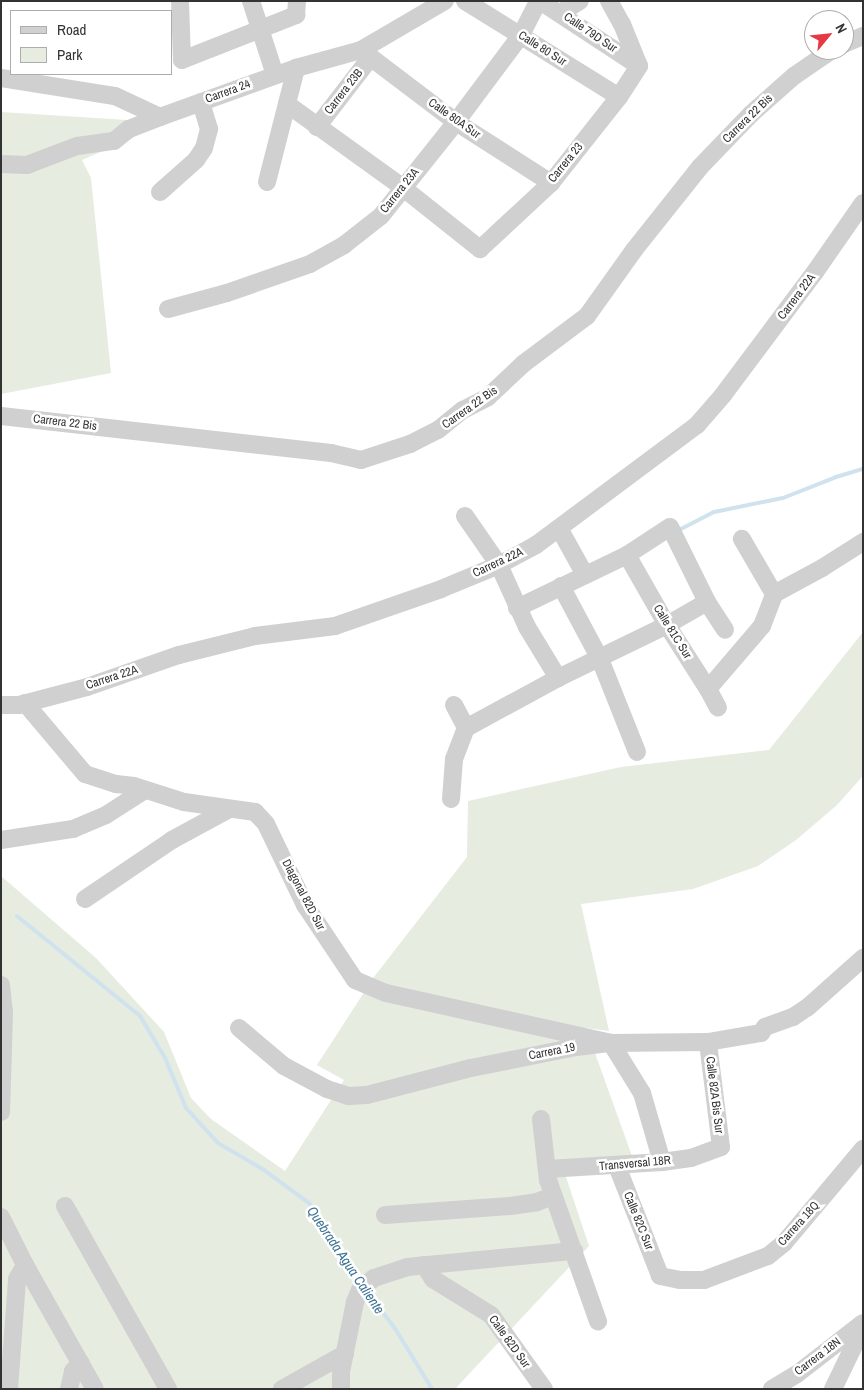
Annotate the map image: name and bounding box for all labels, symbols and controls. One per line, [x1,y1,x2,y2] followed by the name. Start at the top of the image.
[10,10,172,75] legend
[561,10,619,56] street label: Calle 79D Sur
[804,10,854,60] north arrow
[57,19,86,40] text: Road
[831,21,851,36] text: N
[515,29,569,69] street label: Calle 80 Sur
[57,44,82,65] text: Park
[322,66,366,118] street label: Carrera 23B
[203,77,253,107] street label: Carrera 24
[720,92,776,146] street label: Carrera 22 Bis
[425,96,483,142] street label: Calle 80A Sur
[546,140,586,186] street label: Carrera 23
[378,166,422,216] street label: Carrera 23A
[775,271,819,323] street label: Carrera 22A
[440,384,500,432] street label: Carrera 22 Bis
[32,412,98,434] street label: Carrera 22 Bis
[471,545,525,581] street label: Carrera 22A
[650,602,694,662] street label: Calle 81C Sur
[84,663,140,693] street label: Carrera 22A
[278,857,328,933] street label: Diagonal 82D Sur
[528,1040,576,1064] street label: Carrera 19
[702,1056,726,1134] street label: Calle 82A Bis Sur
[599,1154,671,1174] street label: Transversal 18R
[620,1190,656,1252] street label: Calle 82C Sur
[775,1199,823,1249] street label: Carrera 18Q
[304,1203,388,1317] water label: Quebrada Agua Caliente
[485,1313,533,1371] street label: Calle 82D Sur
[792,1335,844,1379] street label: Carrera 18N

